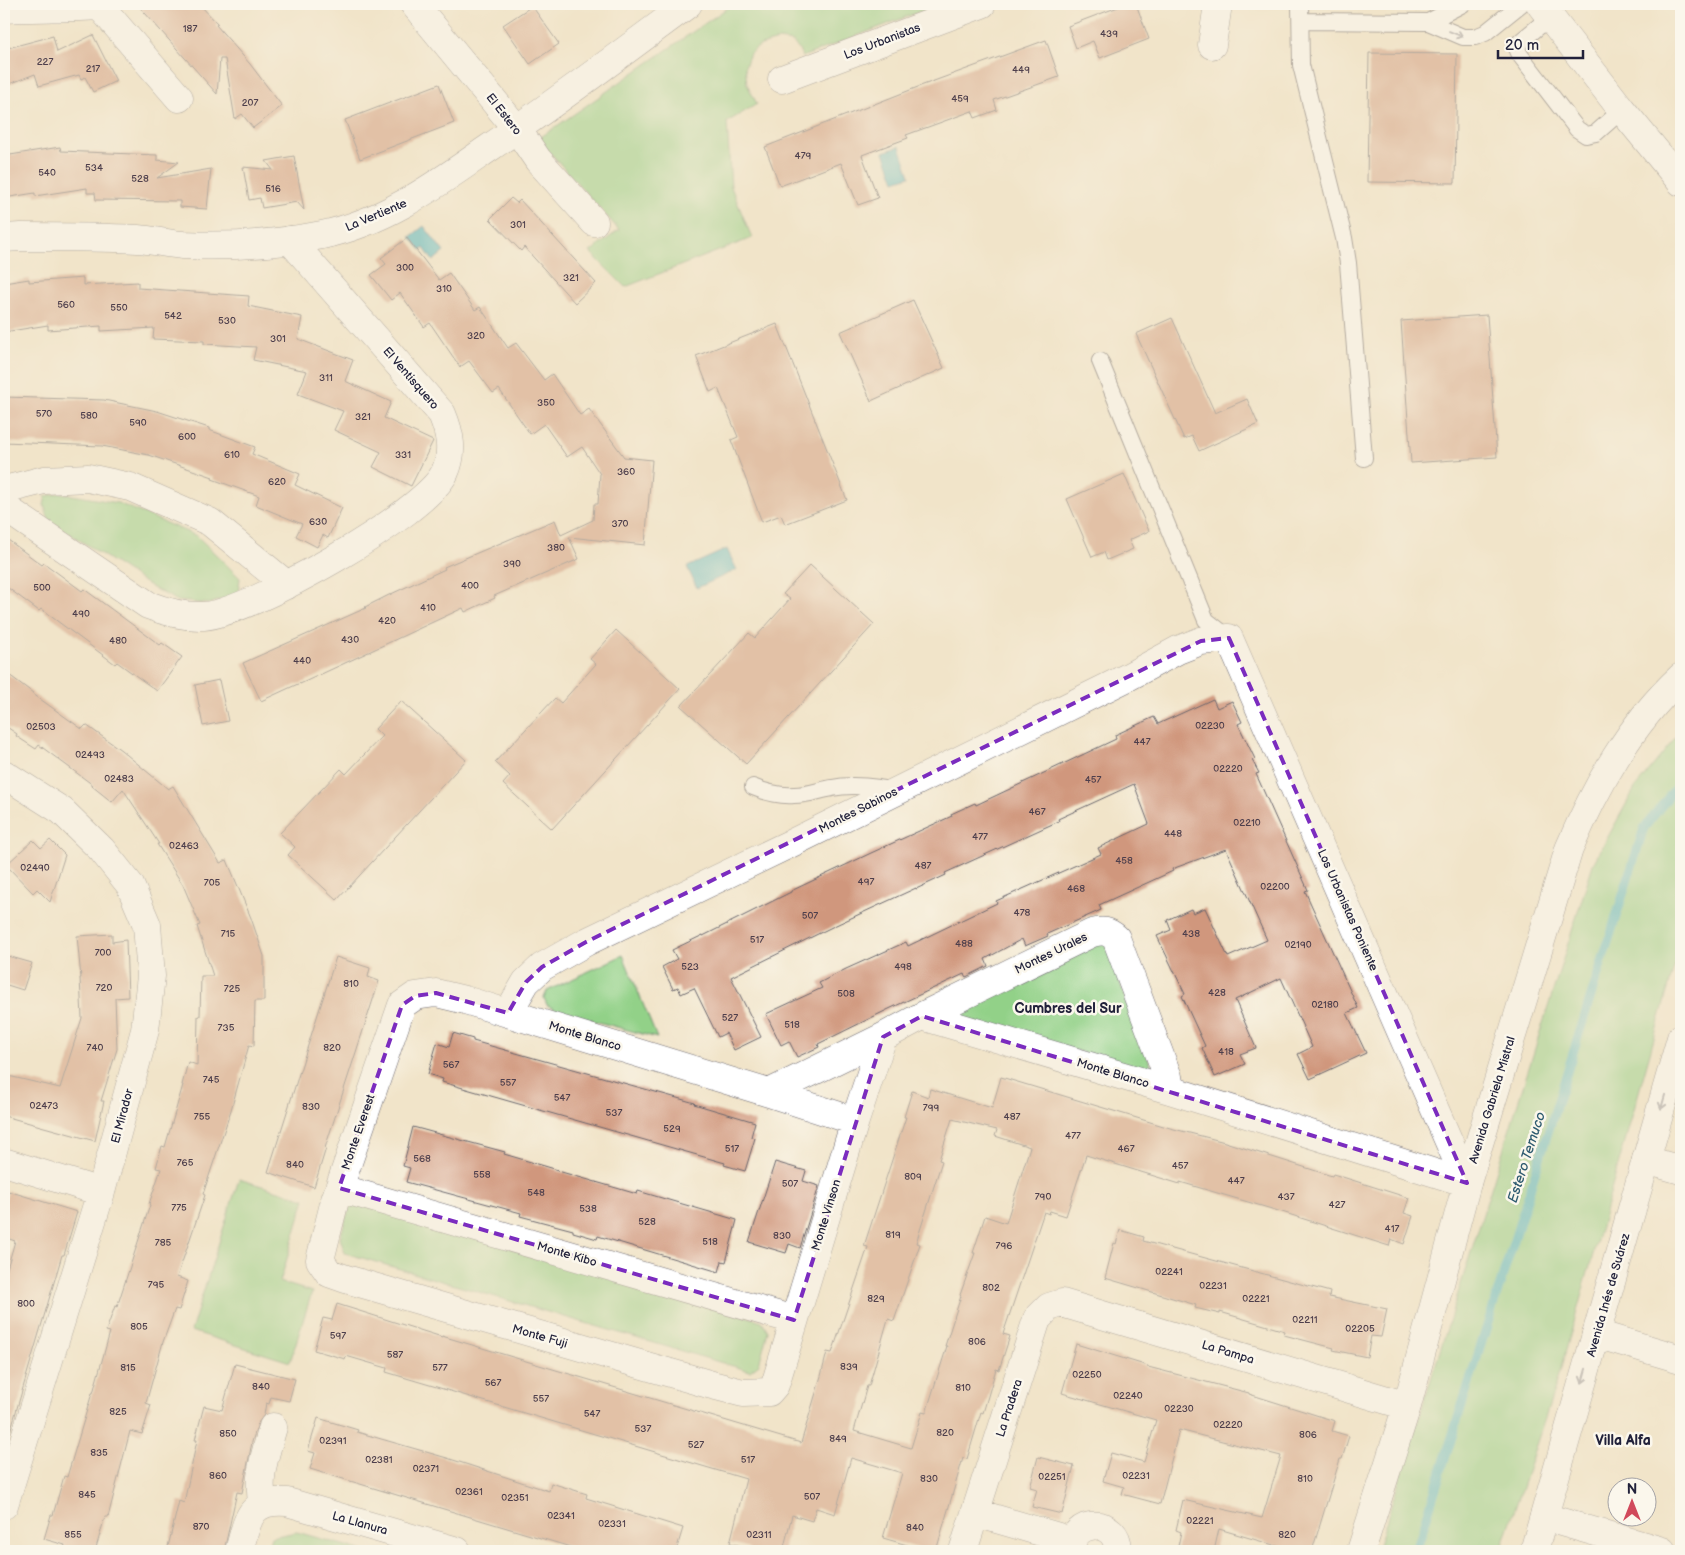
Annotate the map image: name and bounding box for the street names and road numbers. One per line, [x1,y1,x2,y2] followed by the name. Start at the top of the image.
[842,20,923,63] street label: Los Urbanistas
[483,90,525,138] street label: El Estero
[343,196,409,235] street label: La Vertiente
[379,344,442,413] street label: El Ventisquero
[816,784,900,837] street label: Montes Sabinos
[1314,847,1381,973] street label: Los Urbanistas Poniente
[1012,929,1090,977] street label: Montes Urales
[547,1018,623,1055] street label: Monte Blanco
[1466,1035,1519,1165] street label: Avenida Gabriela Mistral
[1075,1055,1151,1092] street label: Monte Blanco
[108,1087,137,1145] street label: El Mirador
[339,1092,379,1172] street label: Monte Everest
[809,1177,845,1253] street label: Monte Vinson
[1584,1231,1633,1359] street label: Avenida Inés de Suárez
[535,1239,599,1270] street label: Monte Kibo
[510,1321,570,1352] street label: Monte Fuji
[1200,1337,1256,1368] street label: La Pampa
[993,1377,1026,1439] street label: La Pradera
[330,1508,390,1539] street label: La Llanura

